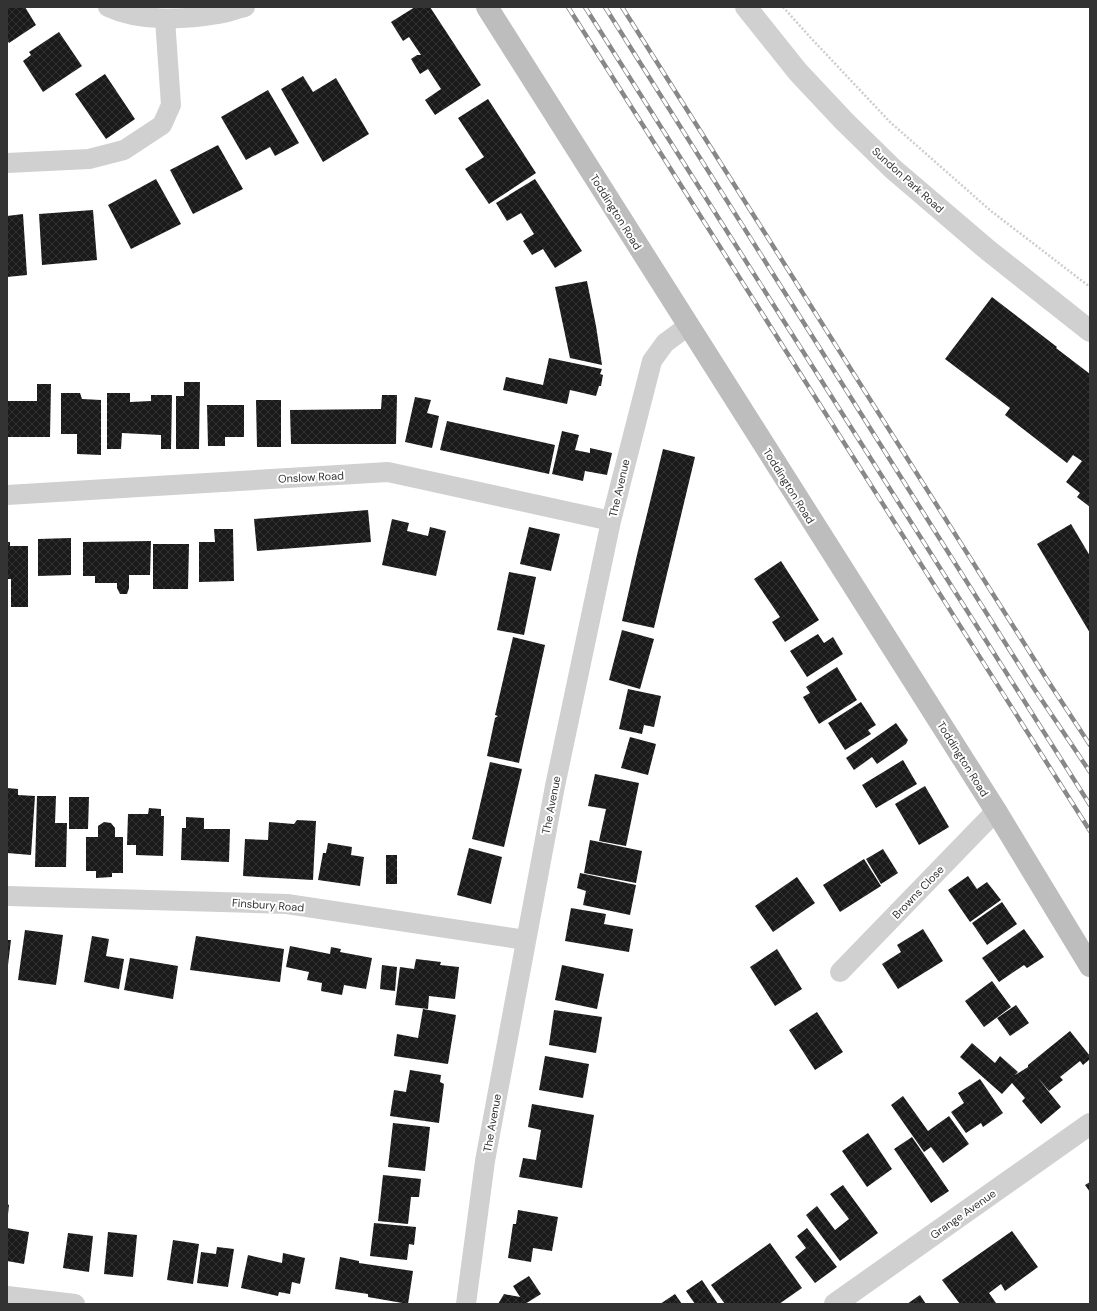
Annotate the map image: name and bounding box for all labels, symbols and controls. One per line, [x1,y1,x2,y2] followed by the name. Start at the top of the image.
[869,144,947,216] street label: Sundon Park Road
[587,172,645,252] street label: Toddington Road
[760,446,818,526] street label: Toddington Road
[606,458,632,518] street label: The Avenue
[278,468,344,486] street label: Onslow Road
[934,719,992,799] street label: Toddington Road
[538,775,564,835] street label: The Avenue
[889,862,947,922] street label: Browns Close
[231,895,305,915] street label: Finsbury Road
[480,1093,504,1153] street label: The Avenue
[927,1186,999,1242] street label: Grange Avenue

